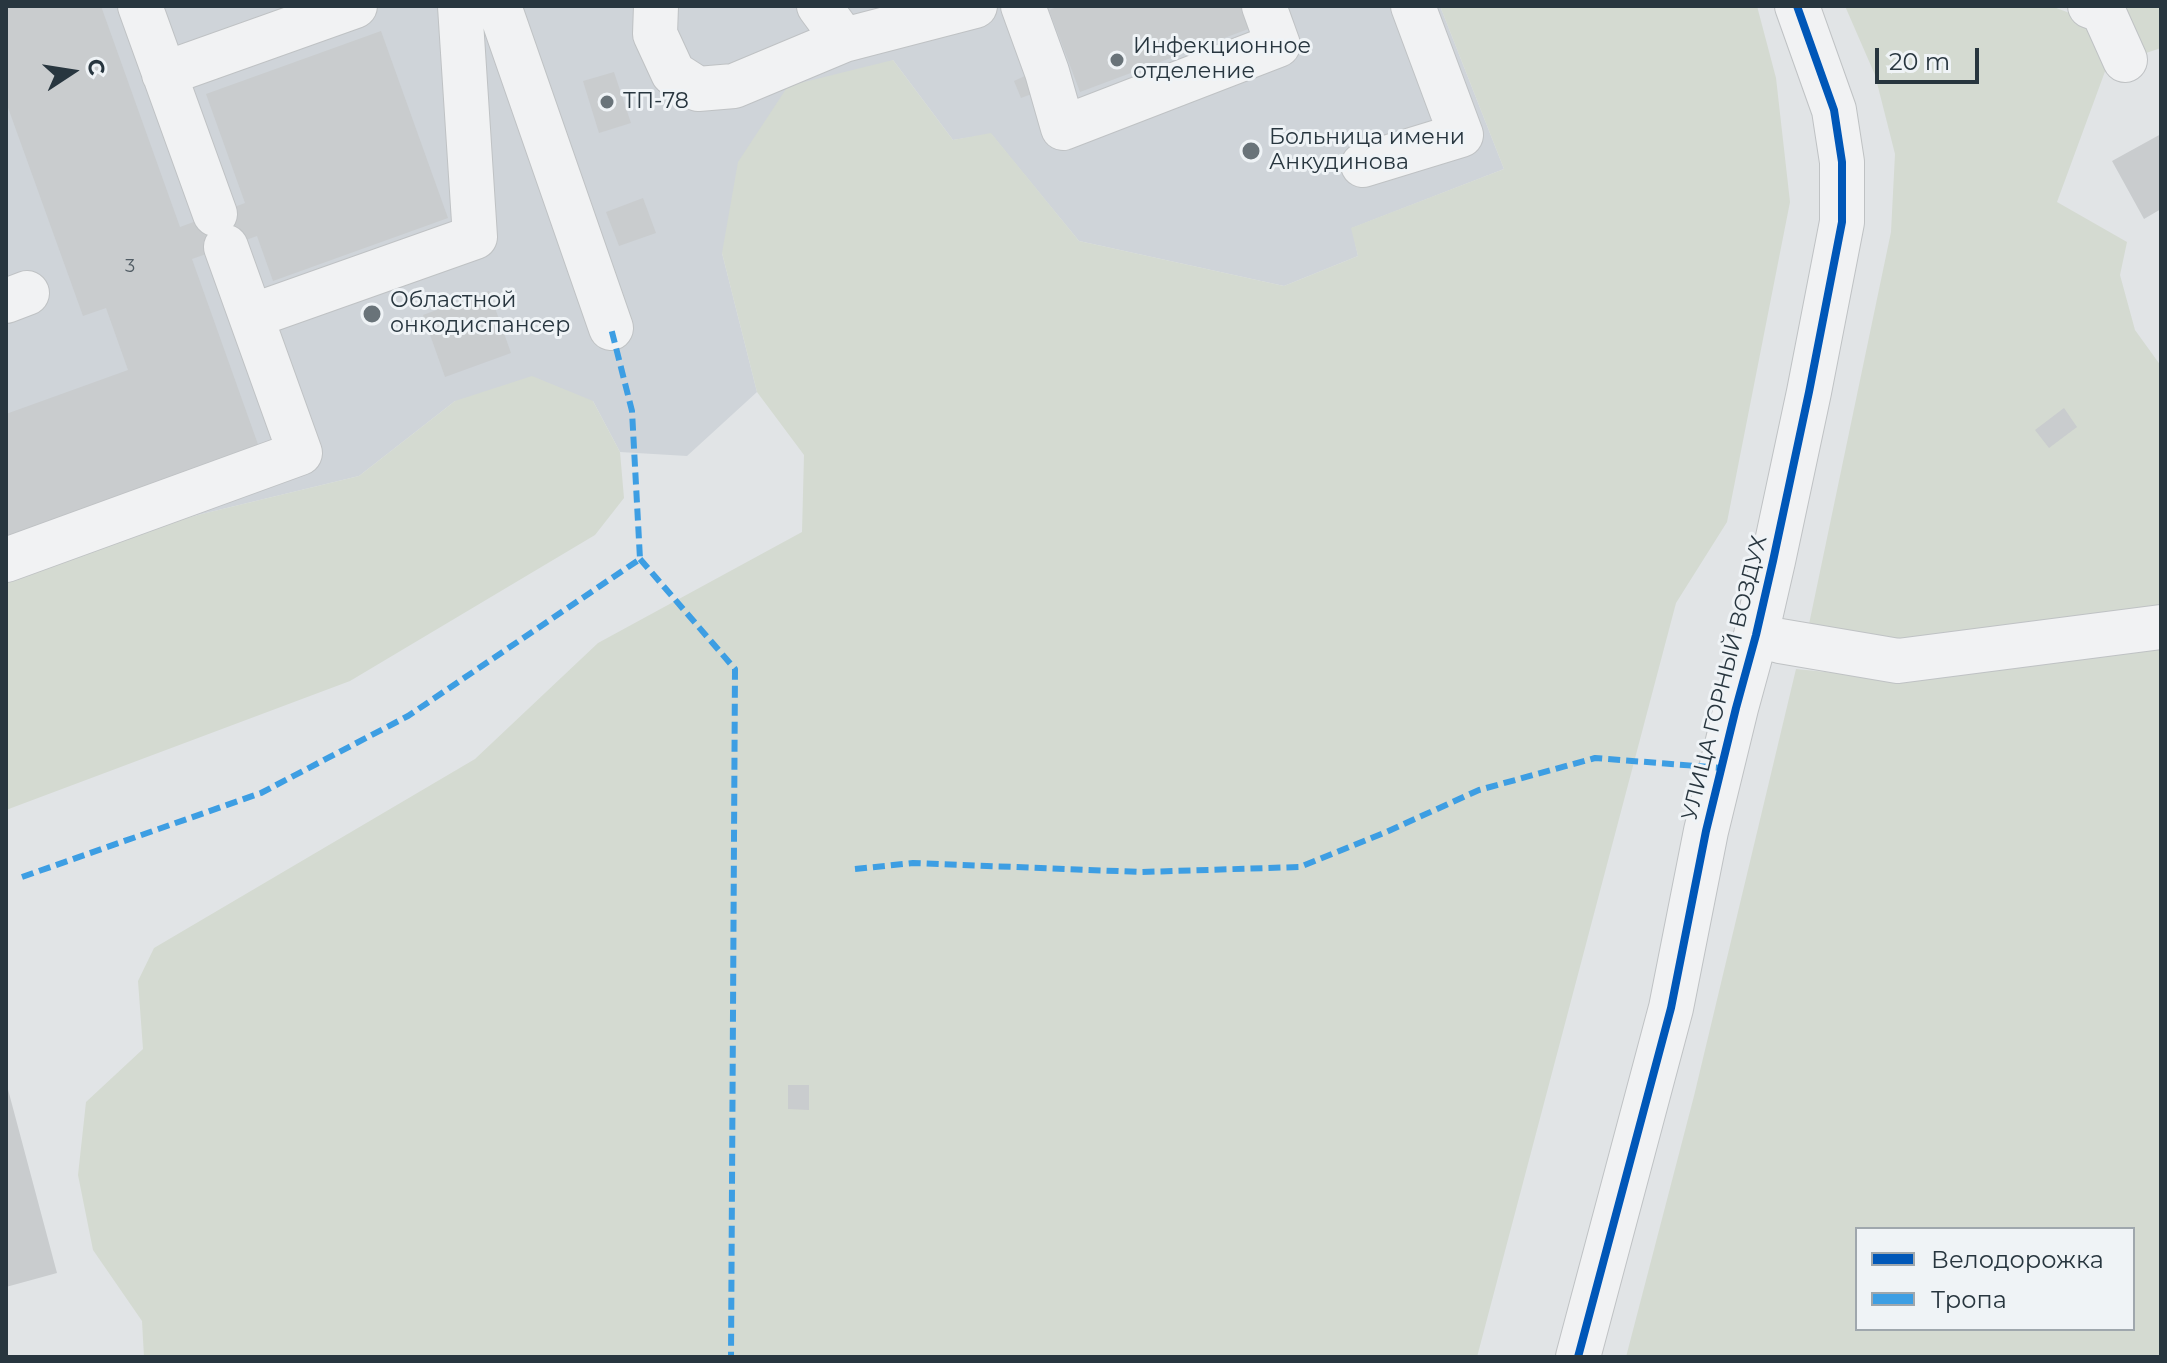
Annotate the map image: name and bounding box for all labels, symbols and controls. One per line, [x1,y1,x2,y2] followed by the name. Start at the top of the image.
[32,32,112,112] north arrow
[1879,32,1983,82] scale bar
[1133,34,1311,86] place label: Инфекционное отделение
[1889,47,1950,76] text: 20 m
[1108,51,1126,69] marker: Инфекционное отделение
[81,56,111,78] text: С
[623,89,689,115] place label: ТП-78
[598,93,616,111] marker: ТП-78
[1269,125,1465,176] place label: Больница имени Анкудинова
[1240,140,1262,162] marker: Больница имени Анкудинова
[125,256,135,278] house number: 3
[390,288,570,340] place label: Областной онкодиспансер
[361,303,383,325] marker: Областной онкодиспансер
[1677,533,1773,823] street label: УЛИЦА ГОРНЫЙ ВОЗДУХ
[1855,1227,2135,1331] legend
[1931,1245,2104,1274] text: Велодорожка
[1931,1285,2007,1314] text: Тропа

